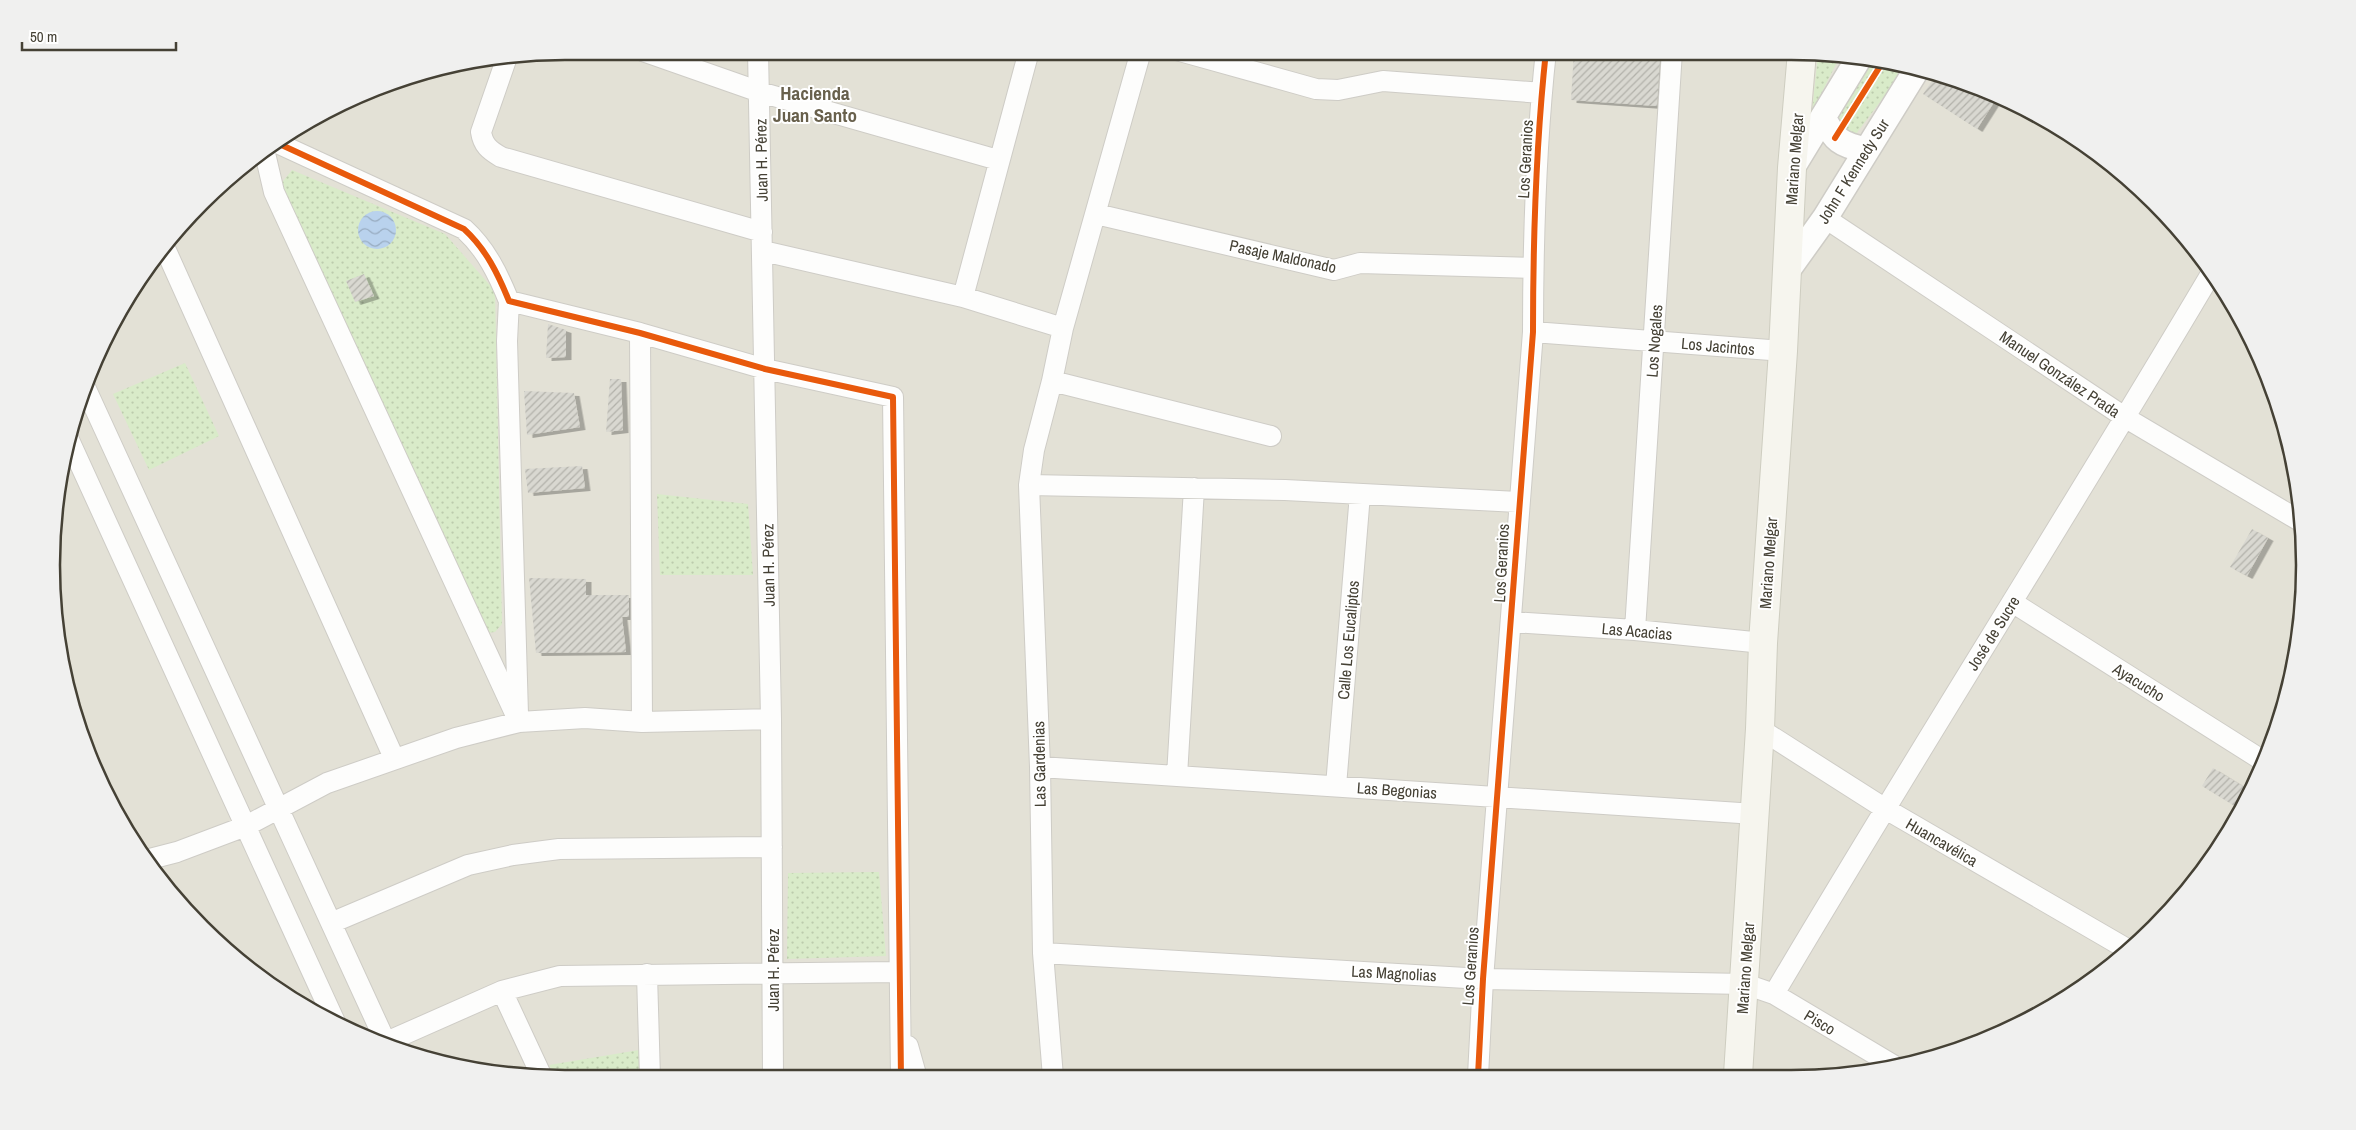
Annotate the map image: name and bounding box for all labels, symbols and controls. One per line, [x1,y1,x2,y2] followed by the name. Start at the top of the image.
[22,20,176,52] scale bar
[30,26,57,47] text: 50 m
[773,80,857,128] district label: Hacienda Juan Santo
[1780,112,1808,206] street label: Mariano Melgar
[1812,114,1894,228] street label: John F Kennedy Sur
[749,118,773,202] street label: Juan H. Pérez
[1512,119,1538,199] street label: Los Geranios
[1228,234,1338,278] street label: Pasaje Maldonado
[1640,304,1668,378] street label: Los Nogales
[1995,326,2125,423] street label: Manuel González Prada
[1680,332,1756,360] street label: Los Jacintos
[1754,516,1782,610] street label: Mariano Melgar
[756,523,780,607] street label: Juan H. Pérez
[1488,523,1514,603] street label: Los Geranios
[1332,579,1364,701] street label: Calle Los Eucaliptos
[1961,592,2025,674] street label: José de Sucre
[1601,617,1673,645] street label: Las Acacias
[2108,657,2169,707] street label: Ayacucho
[1027,721,1051,807] street label: Las Gardenias
[1356,776,1438,804] street label: Las Begonias
[1902,813,1983,872] street label: Huancavélica
[1731,921,1759,1015] street label: Mariano Melgar
[1456,926,1484,1006] street label: Los Geranios
[762,928,784,1012] street label: Juan H. Pérez
[1351,960,1437,986] street label: Las Magnolias
[1800,1004,1840,1040] street label: Pisco

